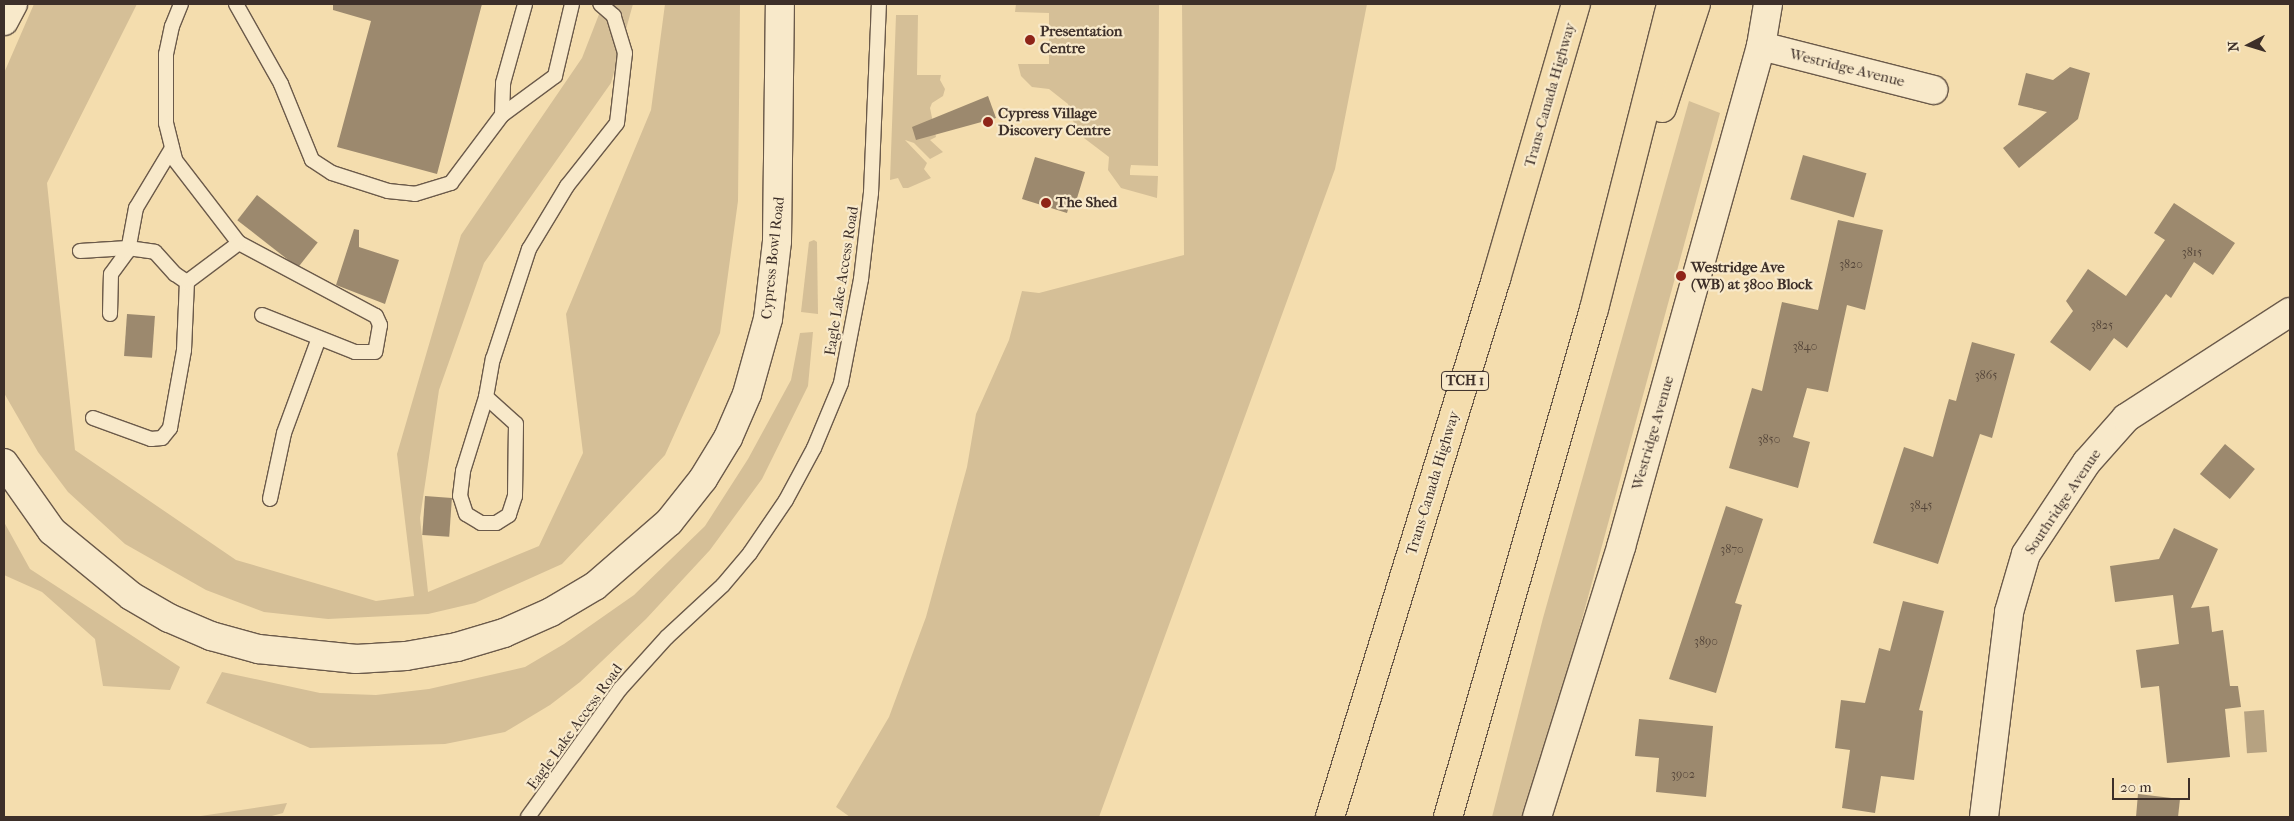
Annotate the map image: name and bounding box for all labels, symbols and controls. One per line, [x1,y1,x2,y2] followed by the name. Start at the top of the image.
[2224,20,2274,70] north arrow
[1521,21,1579,169] street label: Trans-Canada Highway
[1040,22,1122,57] place label: Presentation Centre
[1024,34,1036,46] marker: Presentation Centre
[2225,40,2242,52] text: N
[1788,45,1906,91] street label: Westridge Avenue
[998,104,1111,139] place label: Cypress Village Discovery Centre
[982,116,994,128] marker: Cypress Village Discovery Centre
[1056,194,1117,212] place label: The Shed
[758,196,788,320] street label: Cypress Bowl Road
[1040,197,1052,209] marker: The Shed
[821,205,863,357] street label: Eagle Lake Access Road
[2182,246,2202,260] house number: 3815
[1691,258,1812,293] place label: Westridge Ave (WB) at 3800 Block
[1839,258,1863,272] house number: 3820
[1675,270,1687,282] marker: Westridge Ave (WB) at 3800 Block
[2091,319,2113,333] house number: 3825
[1793,340,1817,354] house number: 3840
[1975,369,1997,383] house number: 3865
[1440,370,1490,392] road number: TCH 1
[1628,374,1678,492] street label: Westridge Avenue
[1403,409,1463,557] street label: Trans-Canada Highway
[1758,433,1780,447] house number: 3850
[2021,446,2105,558] street label: Southridge Avenue
[1910,499,1932,513] house number: 3845
[1720,543,1744,557] house number: 3870
[1694,635,1718,649] house number: 3890
[523,661,627,793] street label: Eagle Lake Access Road
[1671,768,1695,782] house number: 3902
[2114,768,2192,800] scale bar
[2120,778,2152,796] text: 20 m

